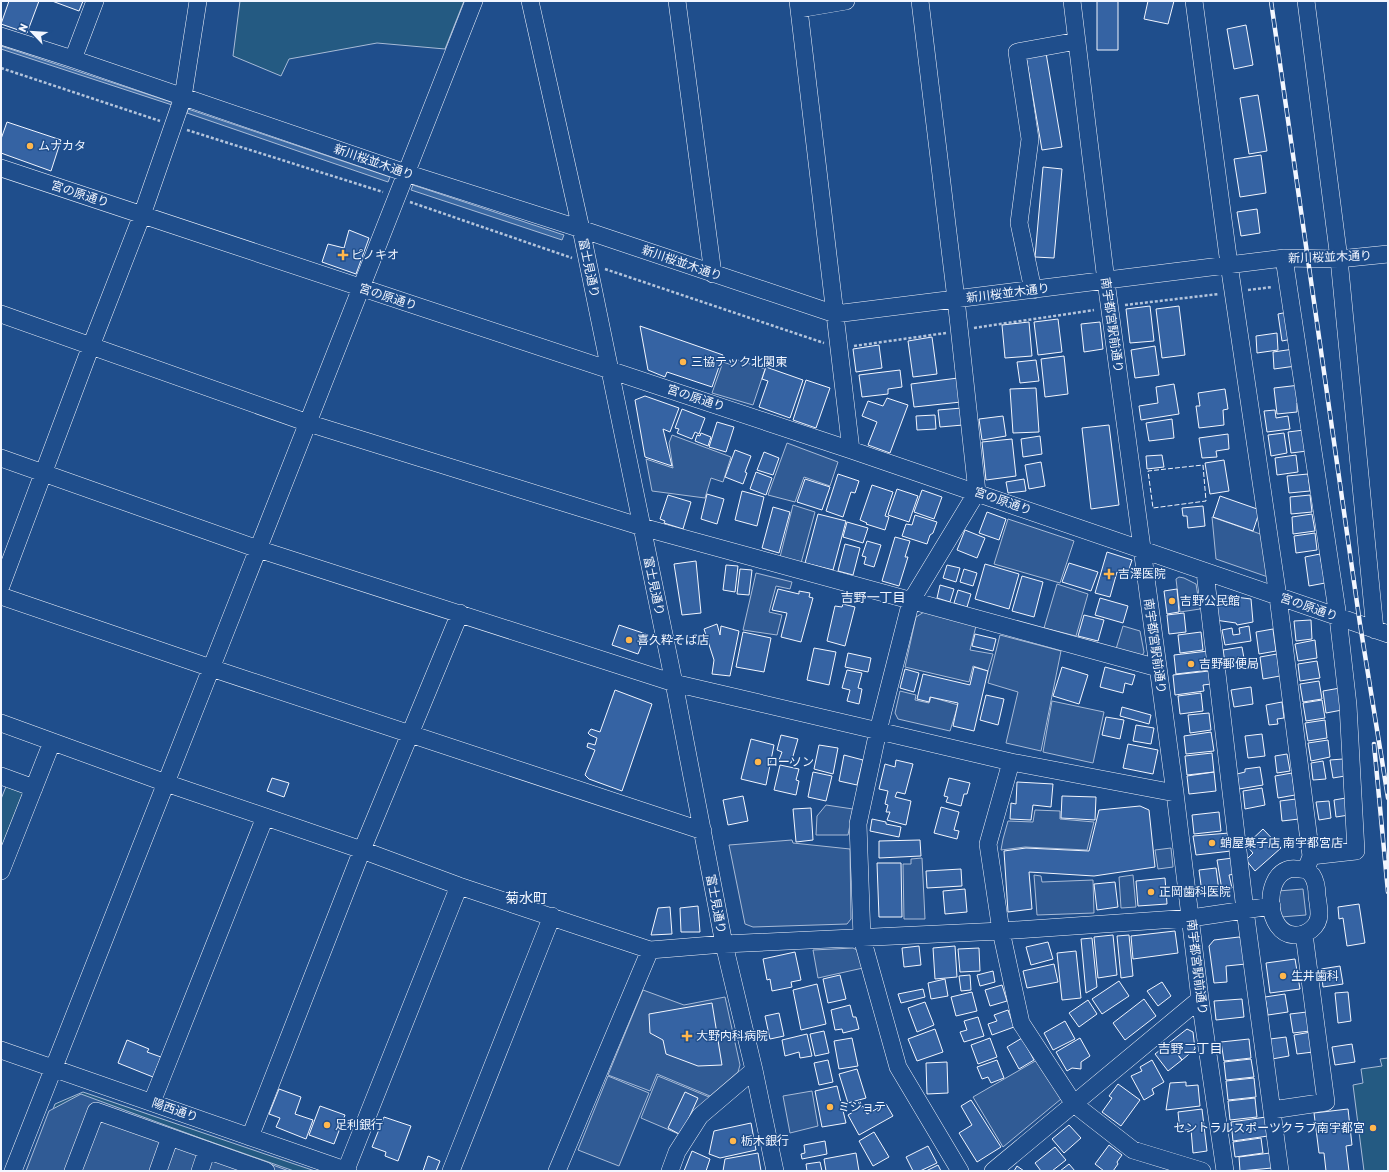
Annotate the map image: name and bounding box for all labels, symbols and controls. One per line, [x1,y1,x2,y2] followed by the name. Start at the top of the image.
[12,12,52,52] north arrow
[16,22,31,34] text: N
[38,139,86,153] place label: ムナカタ
[25,141,35,151] marker: ムナカタ
[332,142,416,182] street label: 新川桜並木通り
[49,178,111,210] street label: 宮の原通り
[576,237,602,299] street label: 富士見通り
[640,243,724,283] street label: 新川桜並木通り
[351,248,399,262] place label: ピノキオ
[1288,249,1372,265] street label: 新川桜並木通り
[338,250,348,260] marker: ピノキオ
[1098,276,1126,374] street label: 南宇都宮駅前通り
[357,281,419,313] street label: 宮の原通り
[965,281,1051,305] street label: 新川桜並木通り
[691,355,787,369] place label: 三協テック北関東
[678,357,688,367] marker: 三協テック北関東
[665,382,727,414] street label: 宮の原通り
[972,485,1034,517] street label: 宮の原通り
[641,555,667,617] street label: 富士見通り
[1118,567,1166,581] place label: 吉澤医院
[1103,568,1115,580] marker: 吉澤医院
[840,590,906,605] district label: 吉野一丁目
[1278,591,1340,623] street label: 宮の原通り
[1180,594,1240,608] place label: 吉野公民館
[1167,596,1177,606] marker: 吉野公民館
[1141,597,1169,695] street label: 南宇都宮駅前通り
[637,633,709,647] place label: 喜久粋そば店
[624,635,634,645] marker: 喜久粋そば店
[1199,657,1259,671] place label: 吉野郵便局
[1186,659,1196,669] marker: 吉野郵便局
[766,755,814,769] place label: ローソン
[753,757,763,767] marker: ローソン
[1220,836,1343,850] place label: 蛸屋菓子店 南宇都宮店
[1207,838,1217,848] marker: 蛸屋菓子店 南宇都宮店
[703,873,729,935] street label: 富士見通り
[1159,885,1231,899] place label: 正岡歯科医院
[1146,887,1156,897] marker: 正岡歯科医院
[505,890,547,907] district label: 菊水町
[1184,918,1210,1016] street label: 南宇都宮駅前通り
[1291,969,1339,983] place label: 生井歯科
[1278,971,1288,981] marker: 生井歯科
[696,1029,768,1043] place label: 大野内科病院
[681,1030,693,1042] marker: 大野内科病院
[1157,1041,1223,1056] district label: 吉野二丁目
[150,1096,200,1124] street label: 陽西通り
[838,1100,886,1114] place label: ミジョテ
[825,1102,835,1112] marker: ミジョテ
[335,1118,383,1132] place label: 足利銀行
[322,1120,332,1130] marker: 足利銀行
[1173,1121,1365,1135] place label: セントラルスポーツクラブ南宇都宮
[1368,1123,1378,1133] marker: セントラルスポーツクラブ南宇都宮
[741,1134,789,1148] place label: 栃木銀行
[728,1136,738,1146] marker: 栃木銀行

